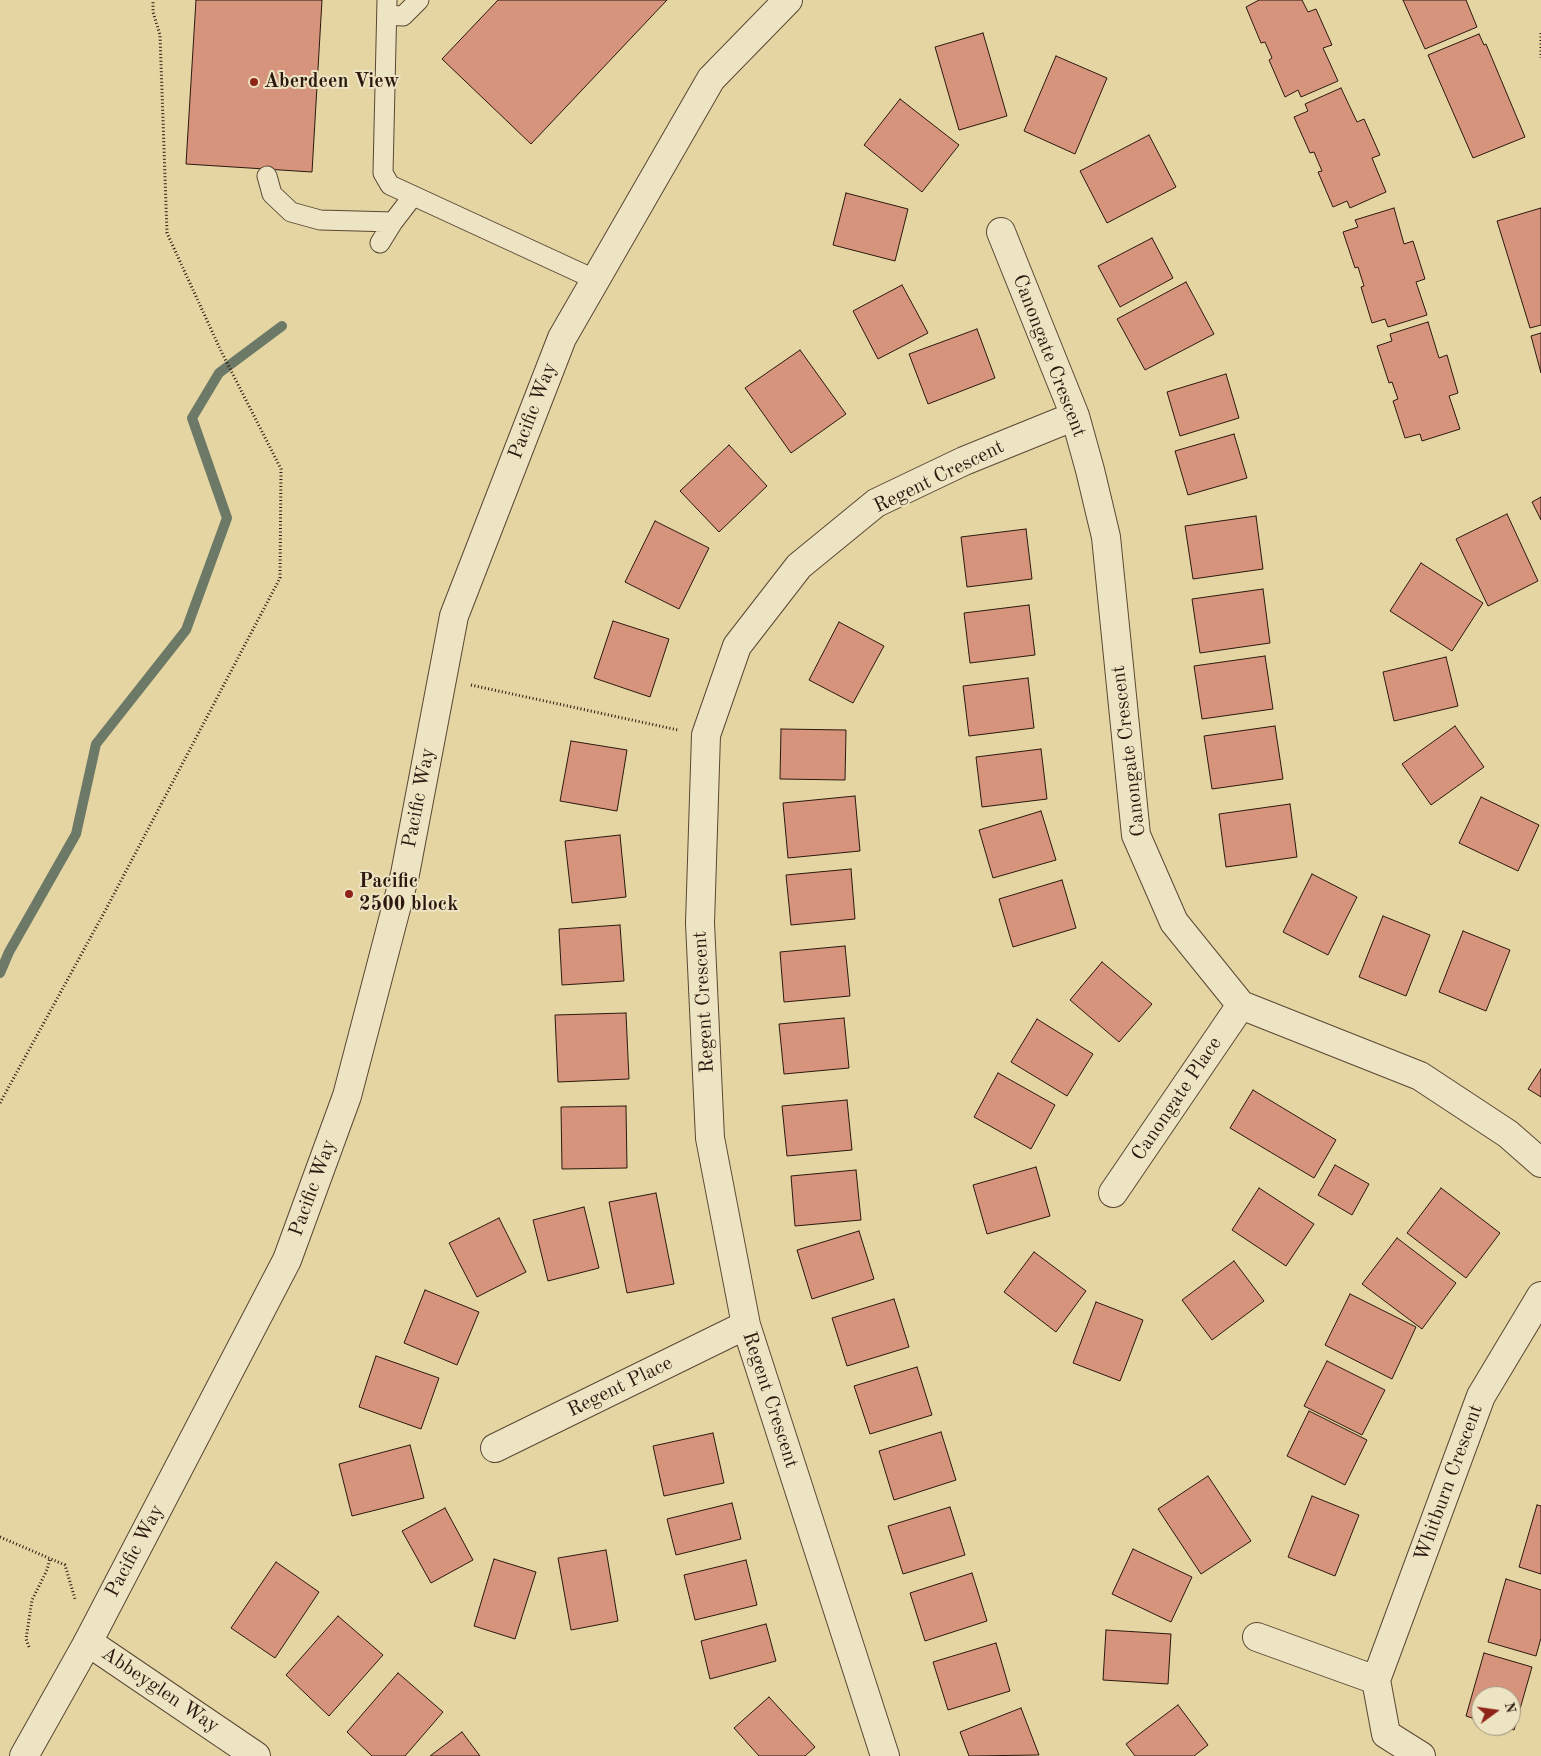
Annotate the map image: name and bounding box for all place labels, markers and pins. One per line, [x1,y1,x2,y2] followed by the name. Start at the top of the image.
[264,70,399,94] place label: Aberdeen View
[248,76,260,88] marker: Aberdeen View
[359,870,458,917] place label: Pacific 2500 block
[343,888,355,900] marker: Pacific 2500 block

